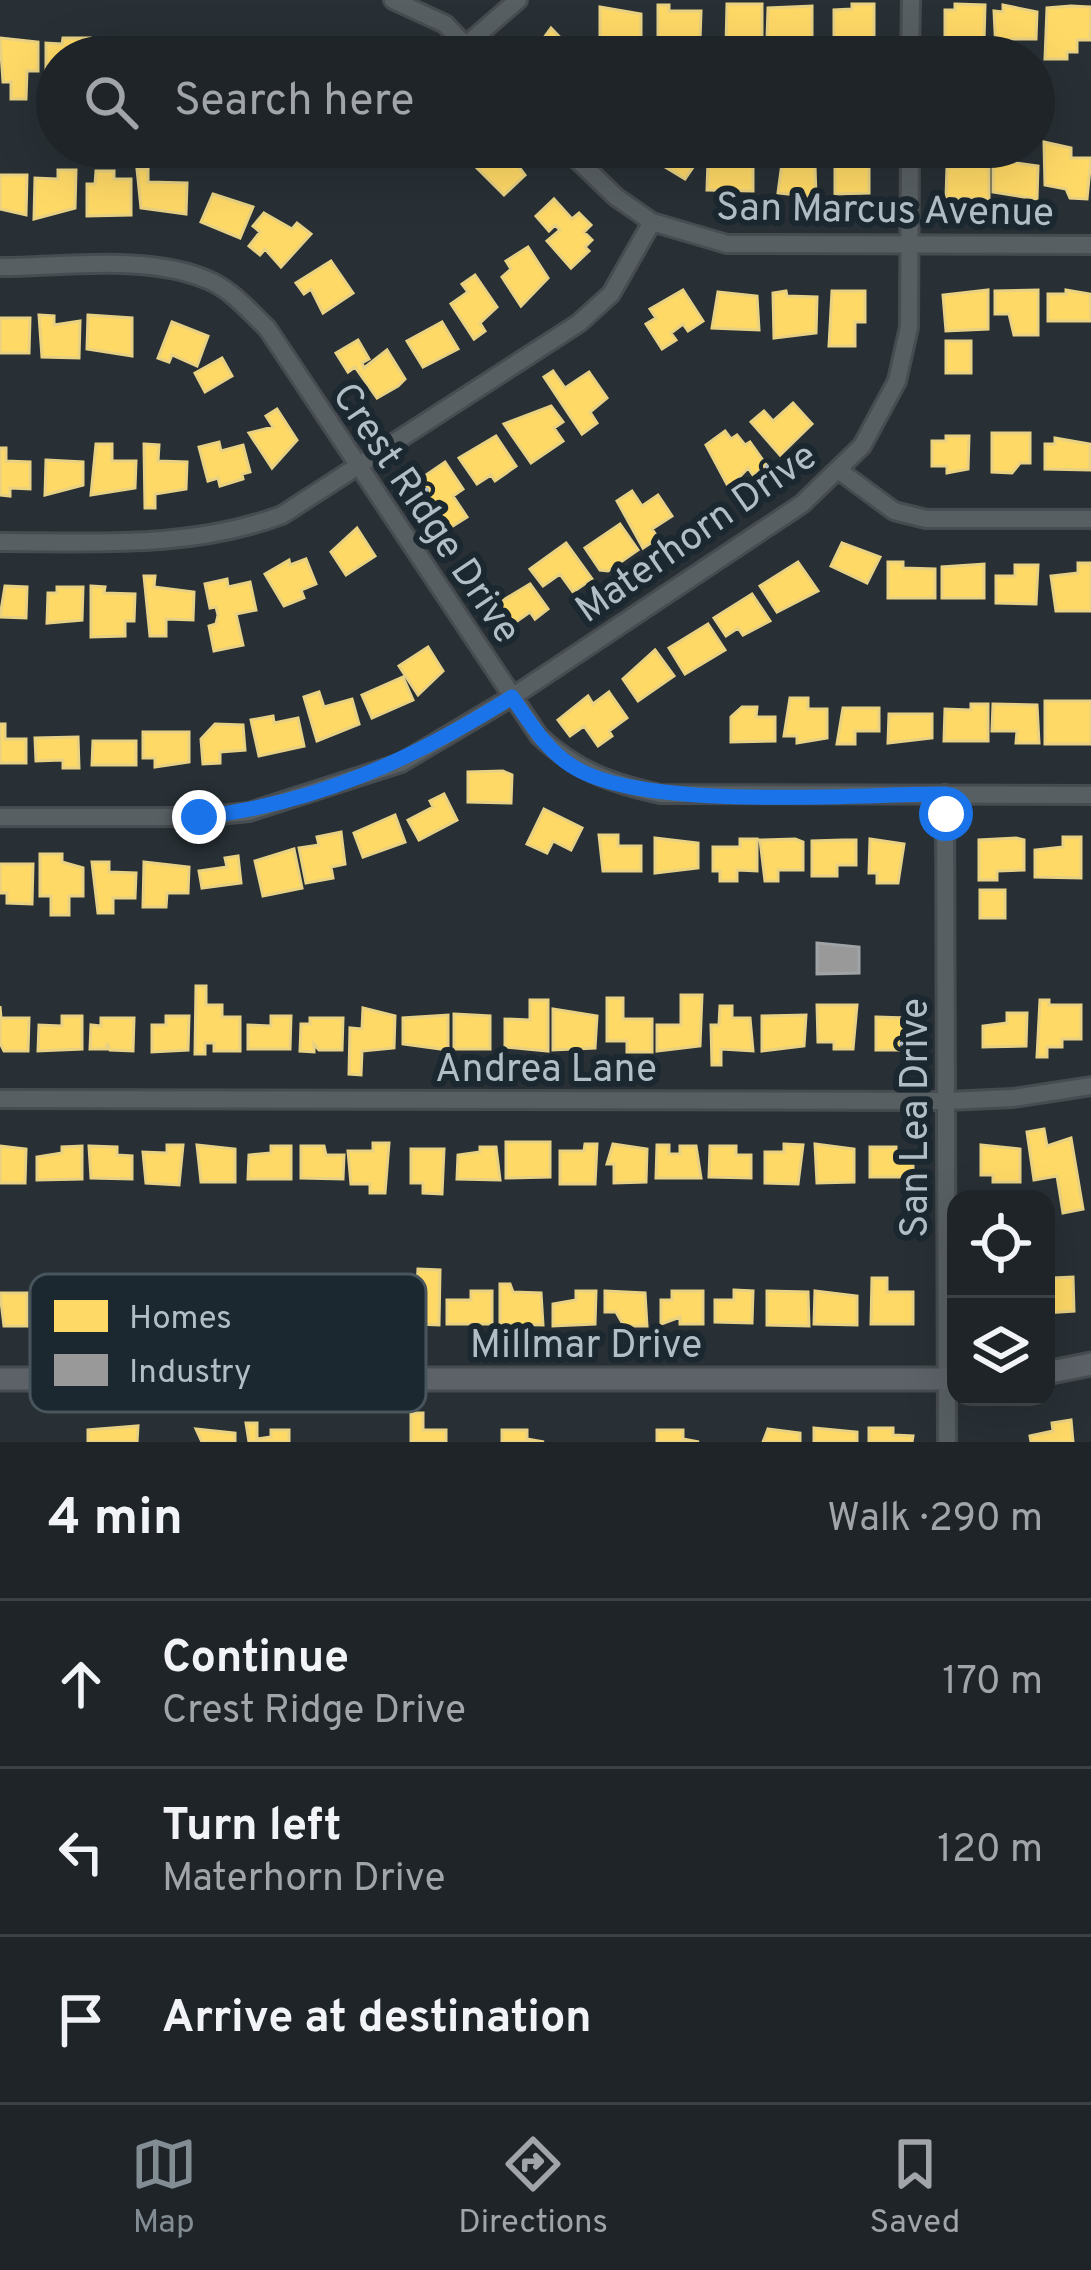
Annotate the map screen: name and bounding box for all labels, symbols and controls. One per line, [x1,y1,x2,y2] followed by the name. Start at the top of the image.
[36,36,1055,168] search box
[78,69,144,135] icon: search
[174,74,414,131] text: Search here
[715,185,1054,240] street label: San Marcus Avenue
[319,375,530,654] street label: Crest Ridge Drive
[567,433,828,636] street label: Materhorn Drive
[919,787,973,841] route start
[172,790,226,844] route end
[893,998,942,1238] street label: San Lea Drive
[435,1047,657,1096] street label: Andrea Lane
[947,1190,1055,1406] map controls
[947,1190,1055,1298] button: locate
[30,1274,426,1412] legend
[947,1298,1055,1406] button: layers
[129,1299,232,1341] text: Homes
[470,1323,702,1372] street label: Millmar Drive
[129,1353,251,1395] text: Industry
[48,1488,183,1553] text: 4 min
[827,1496,1043,1545] text: Walk · 290 m
[162,1631,349,1688] text: Continue
[48,1651,114,1717] icon: ahead
[942,1659,1043,1708] text: 170 m
[162,1688,466,1737] text: Crest Ridge Drive
[162,1799,341,1856] text: Turn left
[48,1819,114,1885] icon: left
[937,1827,1043,1876] text: 120 m
[162,1856,445,1905] text: Materhorn Drive
[48,1987,114,2053] icon: arrive
[162,1991,592,2048] text: Arrive at destination
[131,2131,197,2245] tab: Map
[458,2131,608,2245] tab: Directions
[870,2131,960,2245] tab: Saved

